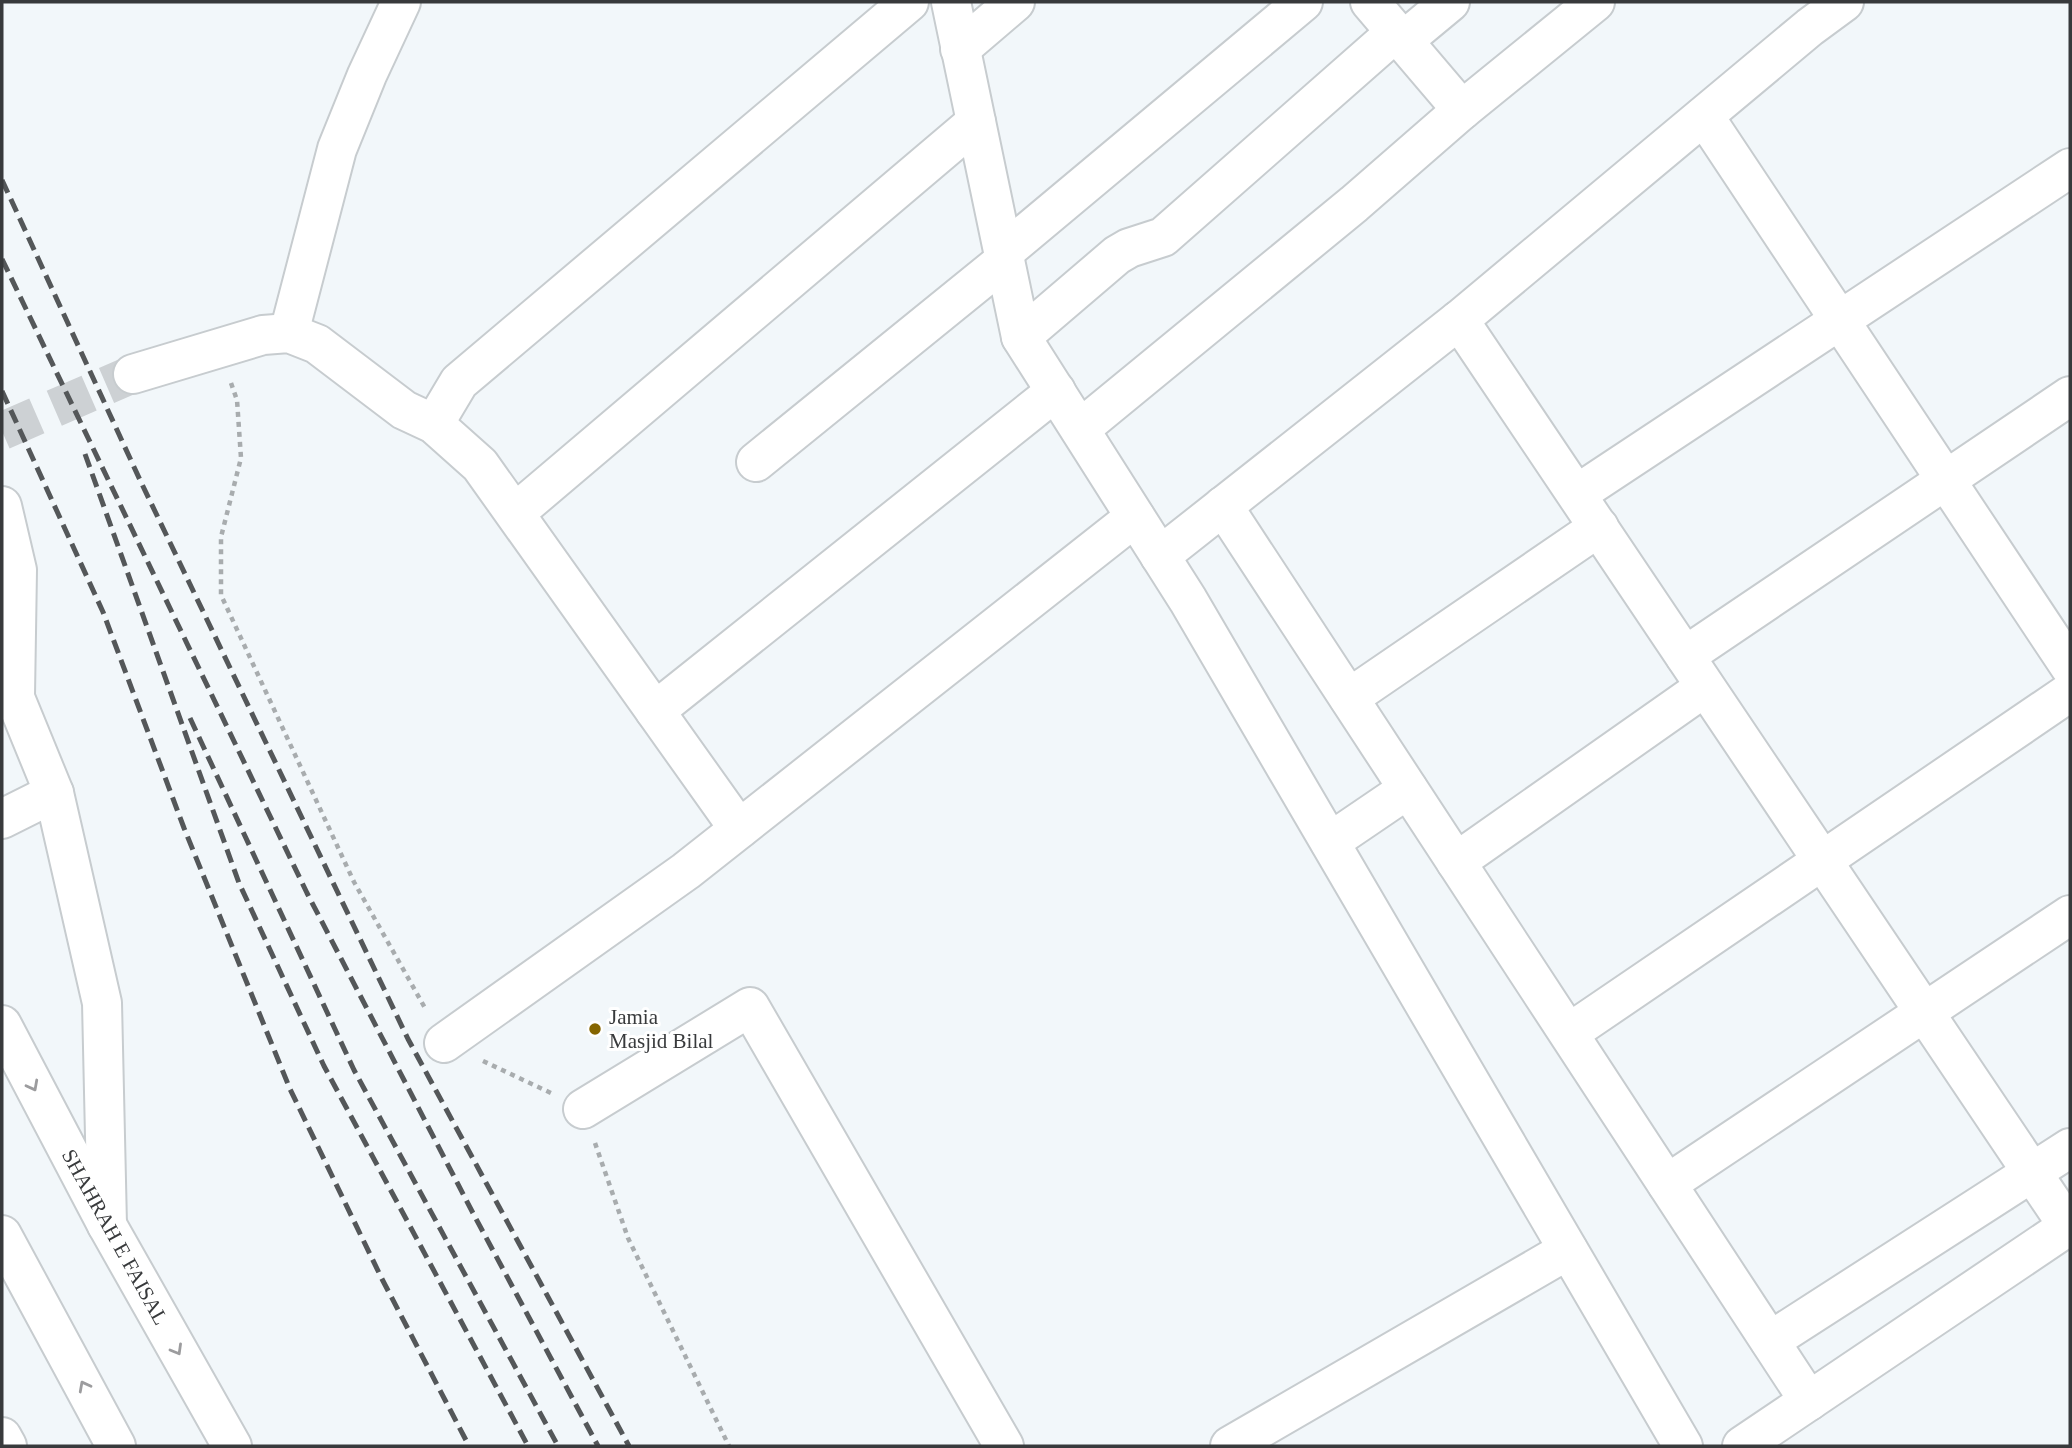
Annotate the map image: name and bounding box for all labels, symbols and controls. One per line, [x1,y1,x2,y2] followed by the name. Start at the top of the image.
[609,1005,714,1053] place label: Jamia Masjid Bilal
[587,1021,603,1037] marker: Jamia Masjid Bilal
[25,1079,39,1091] one-way arrow
[57,1145,173,1329] street label: SHAHRAH E FAISAL
[169,1343,182,1355] one-way arrow
[79,1381,92,1393] one-way arrow

